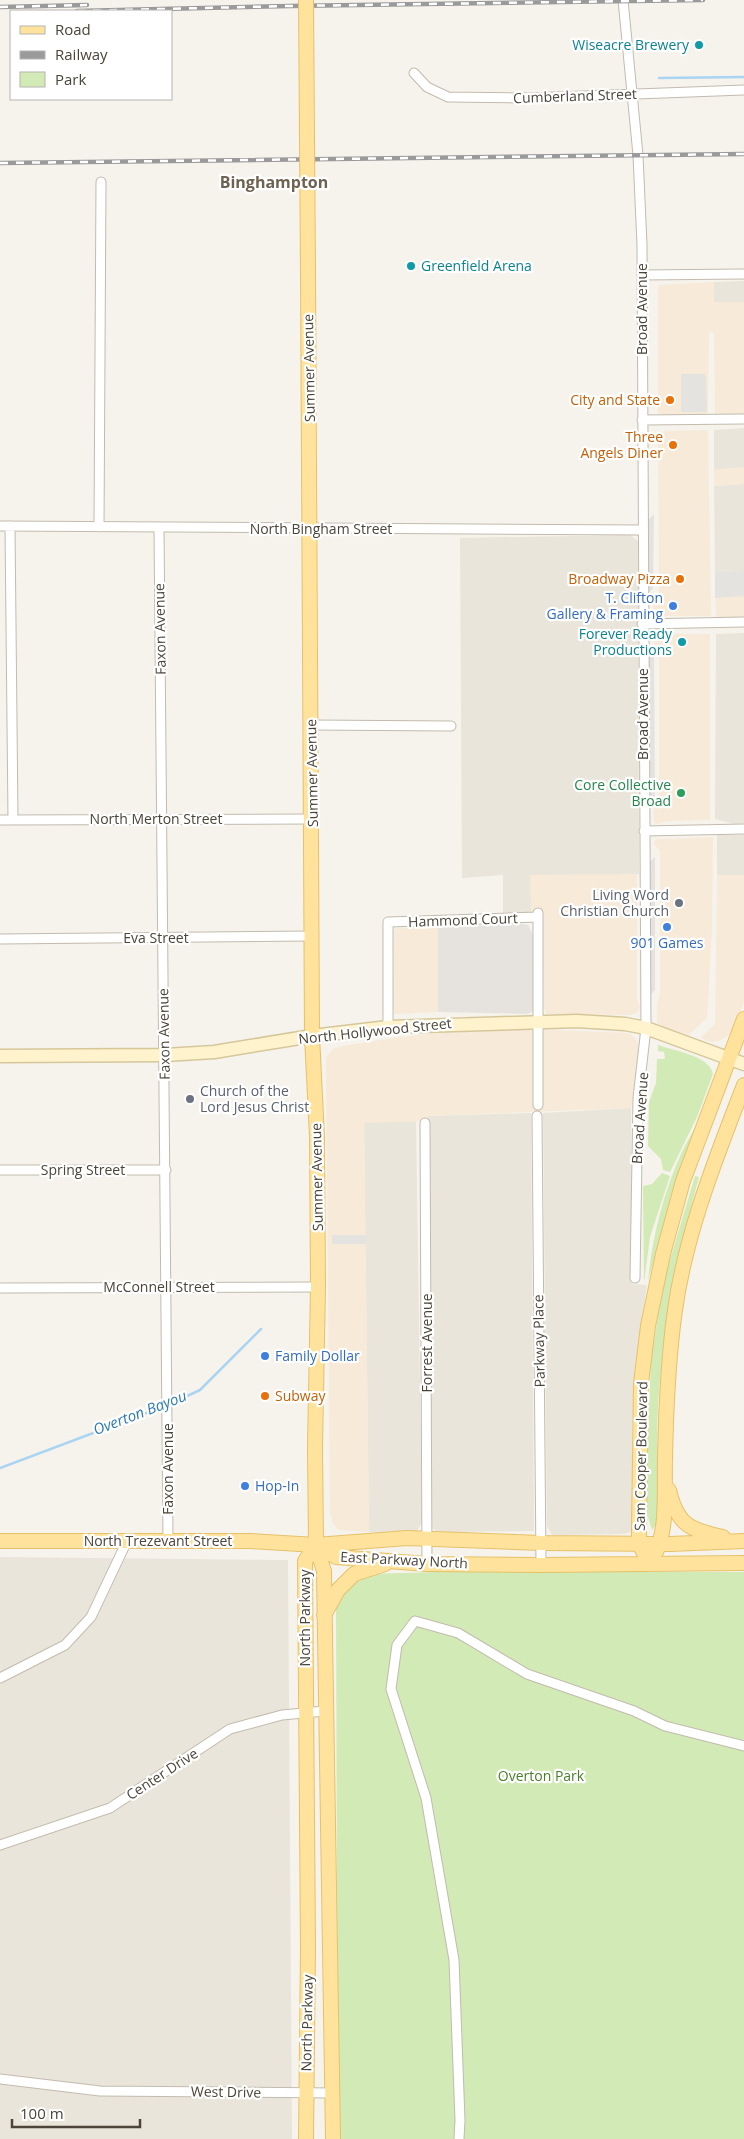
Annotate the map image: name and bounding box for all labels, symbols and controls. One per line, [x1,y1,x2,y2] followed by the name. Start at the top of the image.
[10,10,172,100] legend
[55,19,91,39] text: Road
[572,35,690,54] place label: Wiseacre Brewery
[693,39,705,51] marker: Wiseacre Brewery
[55,44,108,64] text: Railway
[55,69,86,89] text: Park
[513,84,637,107] street label: Cumberland Street
[220,171,328,193] district label: Binghampton
[421,256,532,275] place label: Greenfield Arena
[405,260,417,272] marker: Greenfield Arena
[632,263,651,355] street label: Broad Avenue
[298,314,319,422] street label: Summer Avenue
[570,390,660,409] place label: City and State
[664,394,676,406] marker: City and State
[580,427,663,462] place label: Three Angels Diner
[667,439,679,451] marker: Three Angels Diner
[250,519,392,538] street label: North Bingham Street
[568,569,670,588] place label: Broadway Pizza
[674,573,686,585] marker: Broadway Pizza
[149,583,170,675] street label: Faxon Avenue
[546,588,663,623] place label: T. Clifton Gallery & Framing
[667,600,679,612] marker: T. Clifton Gallery & Framing
[579,624,673,659] place label: Forever Ready Productions
[676,636,688,648] marker: Forever Ready Productions
[633,668,652,760] street label: Broad Avenue
[301,719,322,827] street label: Summer Avenue
[574,775,671,810] place label: Core Collective Broad
[675,787,687,799] marker: Core Collective Broad
[90,809,222,828] street label: North Merton Street
[560,885,669,920] place label: Living Word Christian Church
[673,897,685,909] marker: Living Word Christian Church
[408,908,518,931] street label: Hammond Court
[661,921,673,933] marker: 901 Games
[123,928,189,947] street label: Eva Street
[630,933,704,952] place label: 901 Games
[153,988,174,1080] street label: Faxon Avenue
[298,1013,452,1048] street label: North Hollywood Street
[627,1071,652,1164] street label: Broad Avenue
[200,1081,309,1116] place label: Church of the Lord Jesus Christ
[184,1093,196,1105] marker: Church of the Lord Jesus Christ
[306,1123,327,1231] street label: Summer Avenue
[41,1160,125,1179] street label: Spring Street
[103,1277,215,1296] street label: McConnell Street
[417,1293,436,1393] street label: Forrest Avenue
[528,1294,549,1388] street label: Parkway Place
[275,1346,360,1365] place label: Family Dollar
[259,1350,271,1362] marker: Family Dollar
[630,1381,651,1531] street label: Sam Cooper Boulevard
[90,1385,190,1439] water label: Overton Bayou
[275,1386,326,1405] place label: Subway
[259,1390,271,1402] marker: Subway
[158,1423,177,1515] street label: Faxon Avenue
[255,1476,299,1495] place label: Hop-In
[239,1480,251,1492] marker: Hop-In
[84,1531,232,1550] street label: North Trezevant Street
[340,1547,468,1572] street label: East Parkway North
[295,1569,314,1666] street label: North Parkway
[122,1743,201,1804] street label: Center Drive
[498,1766,585,1785] park label: Overton Park
[296,1973,317,2072] street label: North Parkway
[191,2081,261,2102] street label: West Drive
[12,2096,140,2128] scale bar
[20,2103,64,2123] text: 100 m

